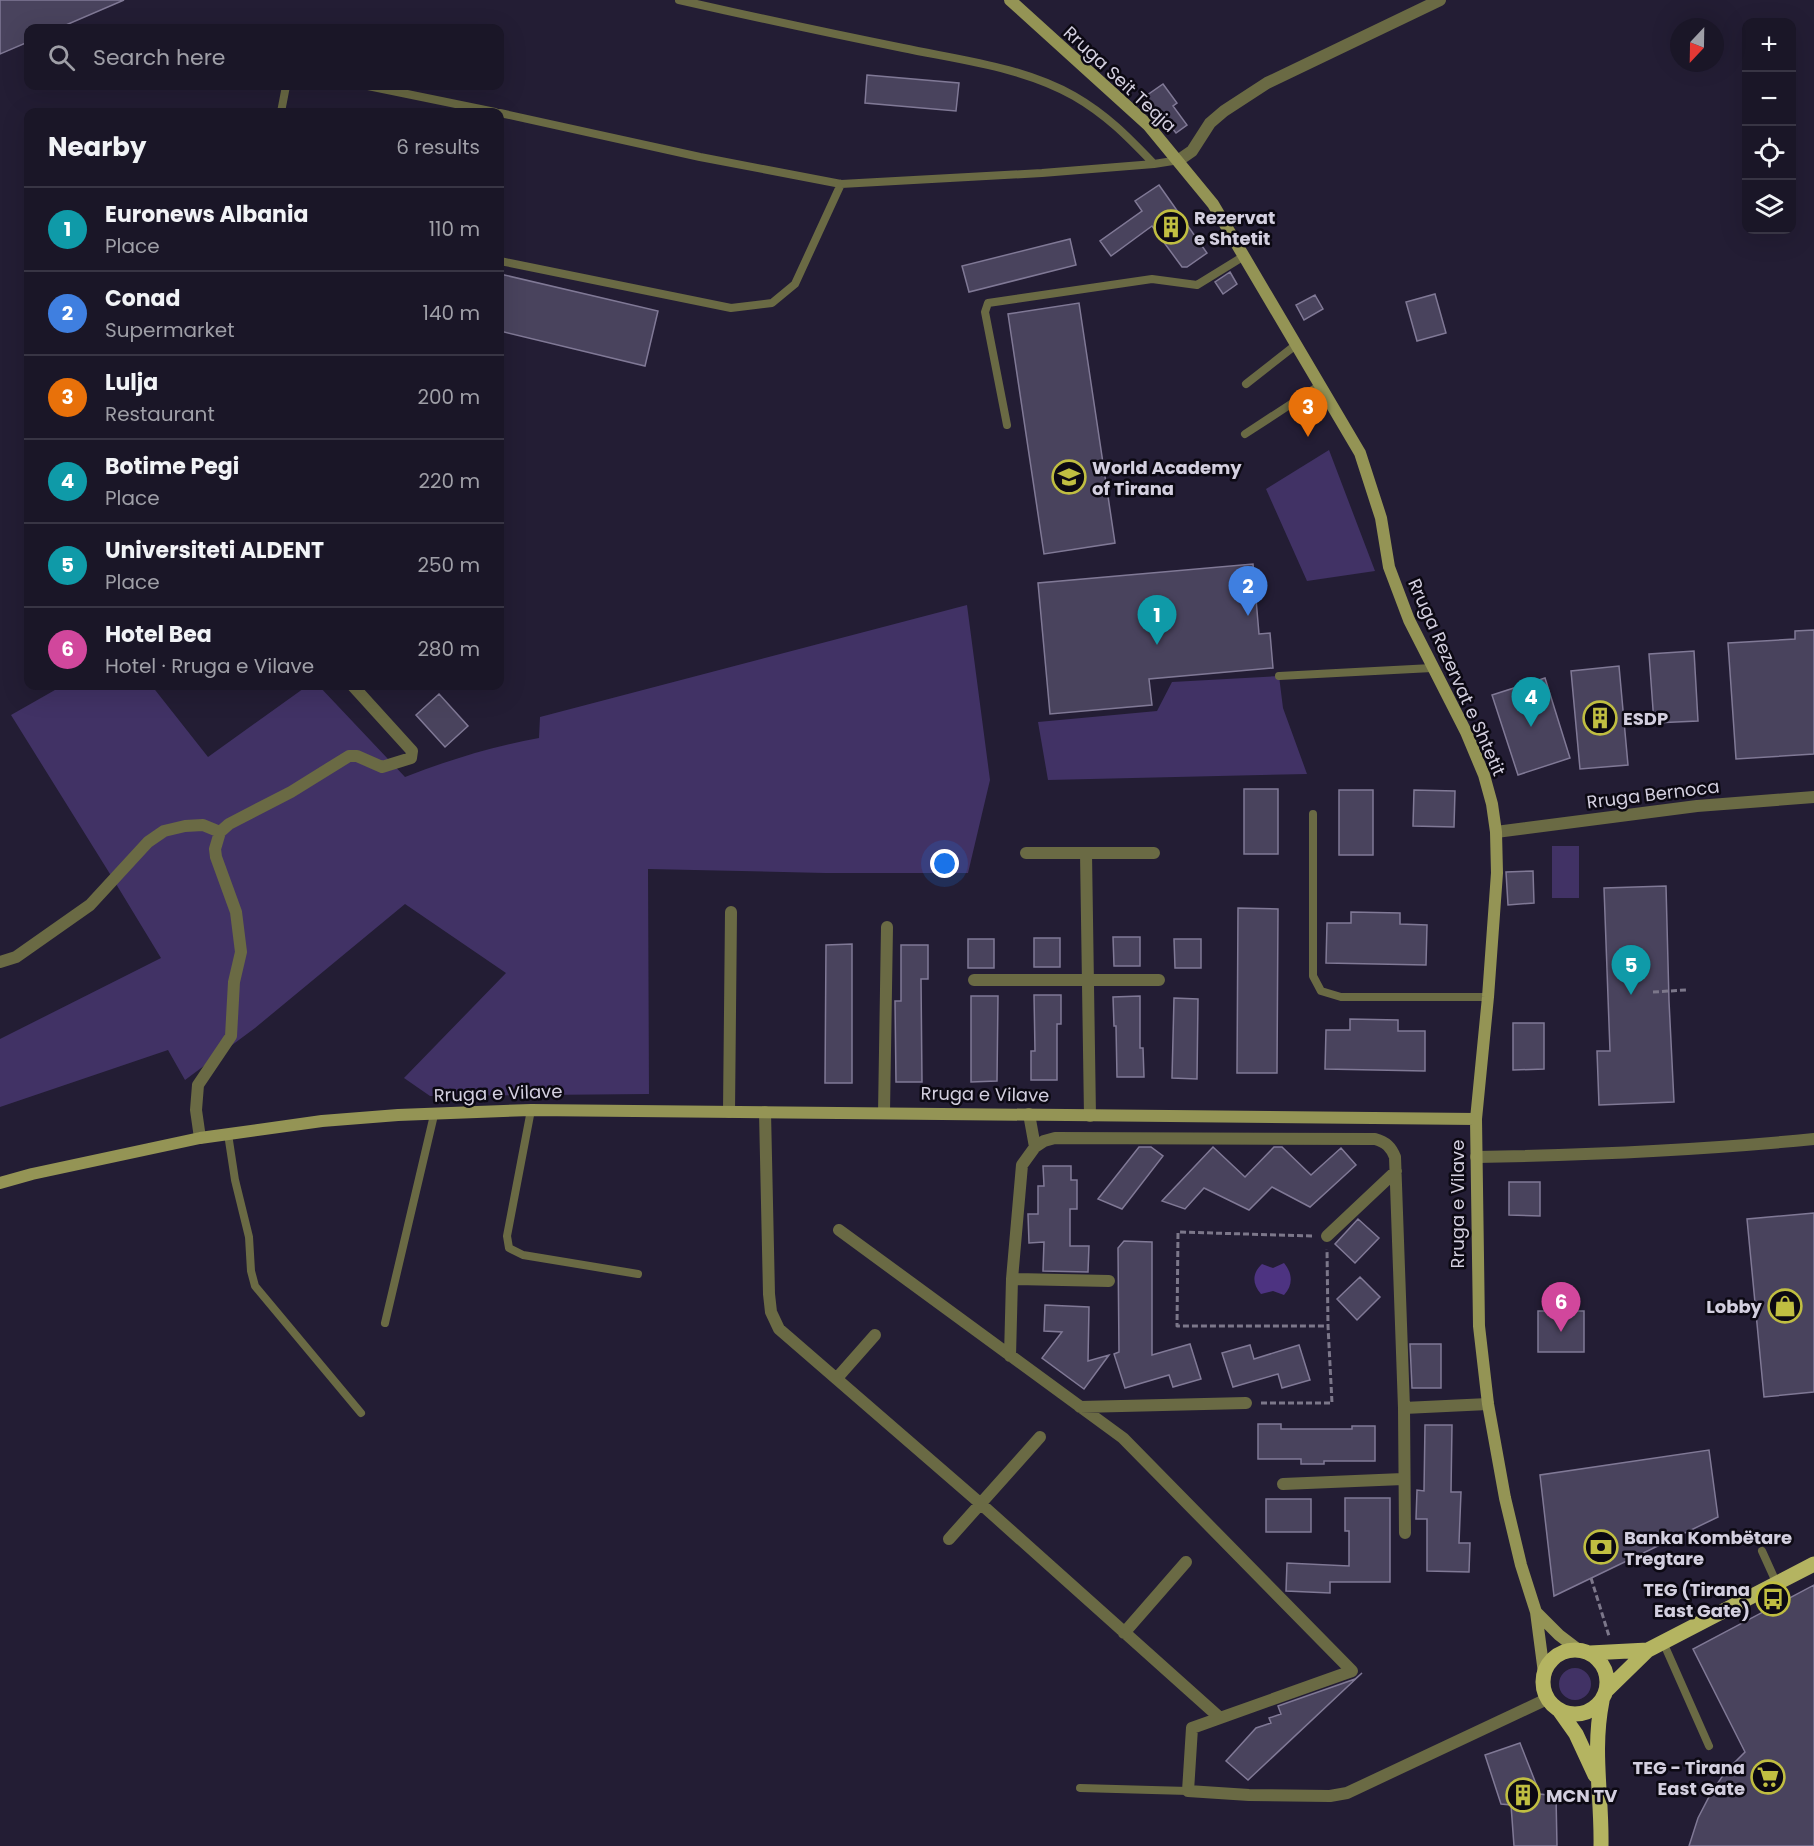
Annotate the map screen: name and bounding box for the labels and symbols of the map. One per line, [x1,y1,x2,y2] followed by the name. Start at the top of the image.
[1670,18,1724,72] north arrow
[1058,20,1182,138] street label: Rruga Seit Teqja
[1194,205,1275,251] place label: Rezervat e Shtetit
[1153,209,1189,245] building icon: Rezervat e Shtetit
[1288,388,1328,437] pin: 3
[1092,455,1242,501] place label: World Academy of Tirana
[1051,459,1087,495] school or university icon: World Academy of Tirana
[1228,566,1268,616] pin: 2
[1402,574,1512,780] street label: Rruga Rezervat e Shtetit
[1138,596,1176,645] pin: 1
[1512,678,1550,727] pin: 4
[1582,700,1618,736] building icon: ESDP
[1623,706,1668,731] place label: ESDP
[1585,773,1721,815] street label: Rruga Bernoca
[930,849,959,878] your location
[1612,946,1650,995] pin: 5
[433,1078,563,1108] street label: Rruga e Vilave
[920,1080,1050,1108] street label: Rruga e Vilave
[1445,1140,1470,1268] street label: Rruga e Vilave
[1542,1282,1580,1332] pin: 6
[1767,1288,1803,1324] shop icon: Lobby
[1706,1294,1763,1319] place label: Lobby
[1624,1525,1792,1571] place label: Banka Kombëtare Tregtare
[1583,1529,1619,1565] bank icon: Banka Kombëtare Tregtare
[1643,1577,1750,1623] place label: TEG (Tirana East Gate)
[1755,1581,1791,1617] bus stop icon: TEG (Tirana East Gate)
[1633,1755,1745,1801] place label: TEG - Tirana East Gate
[1750,1759,1786,1795] supermarket icon: TEG - Tirana East Gate
[1505,1777,1541,1813] building icon: MCN TV
[1546,1783,1617,1808] place label: MCN TV

